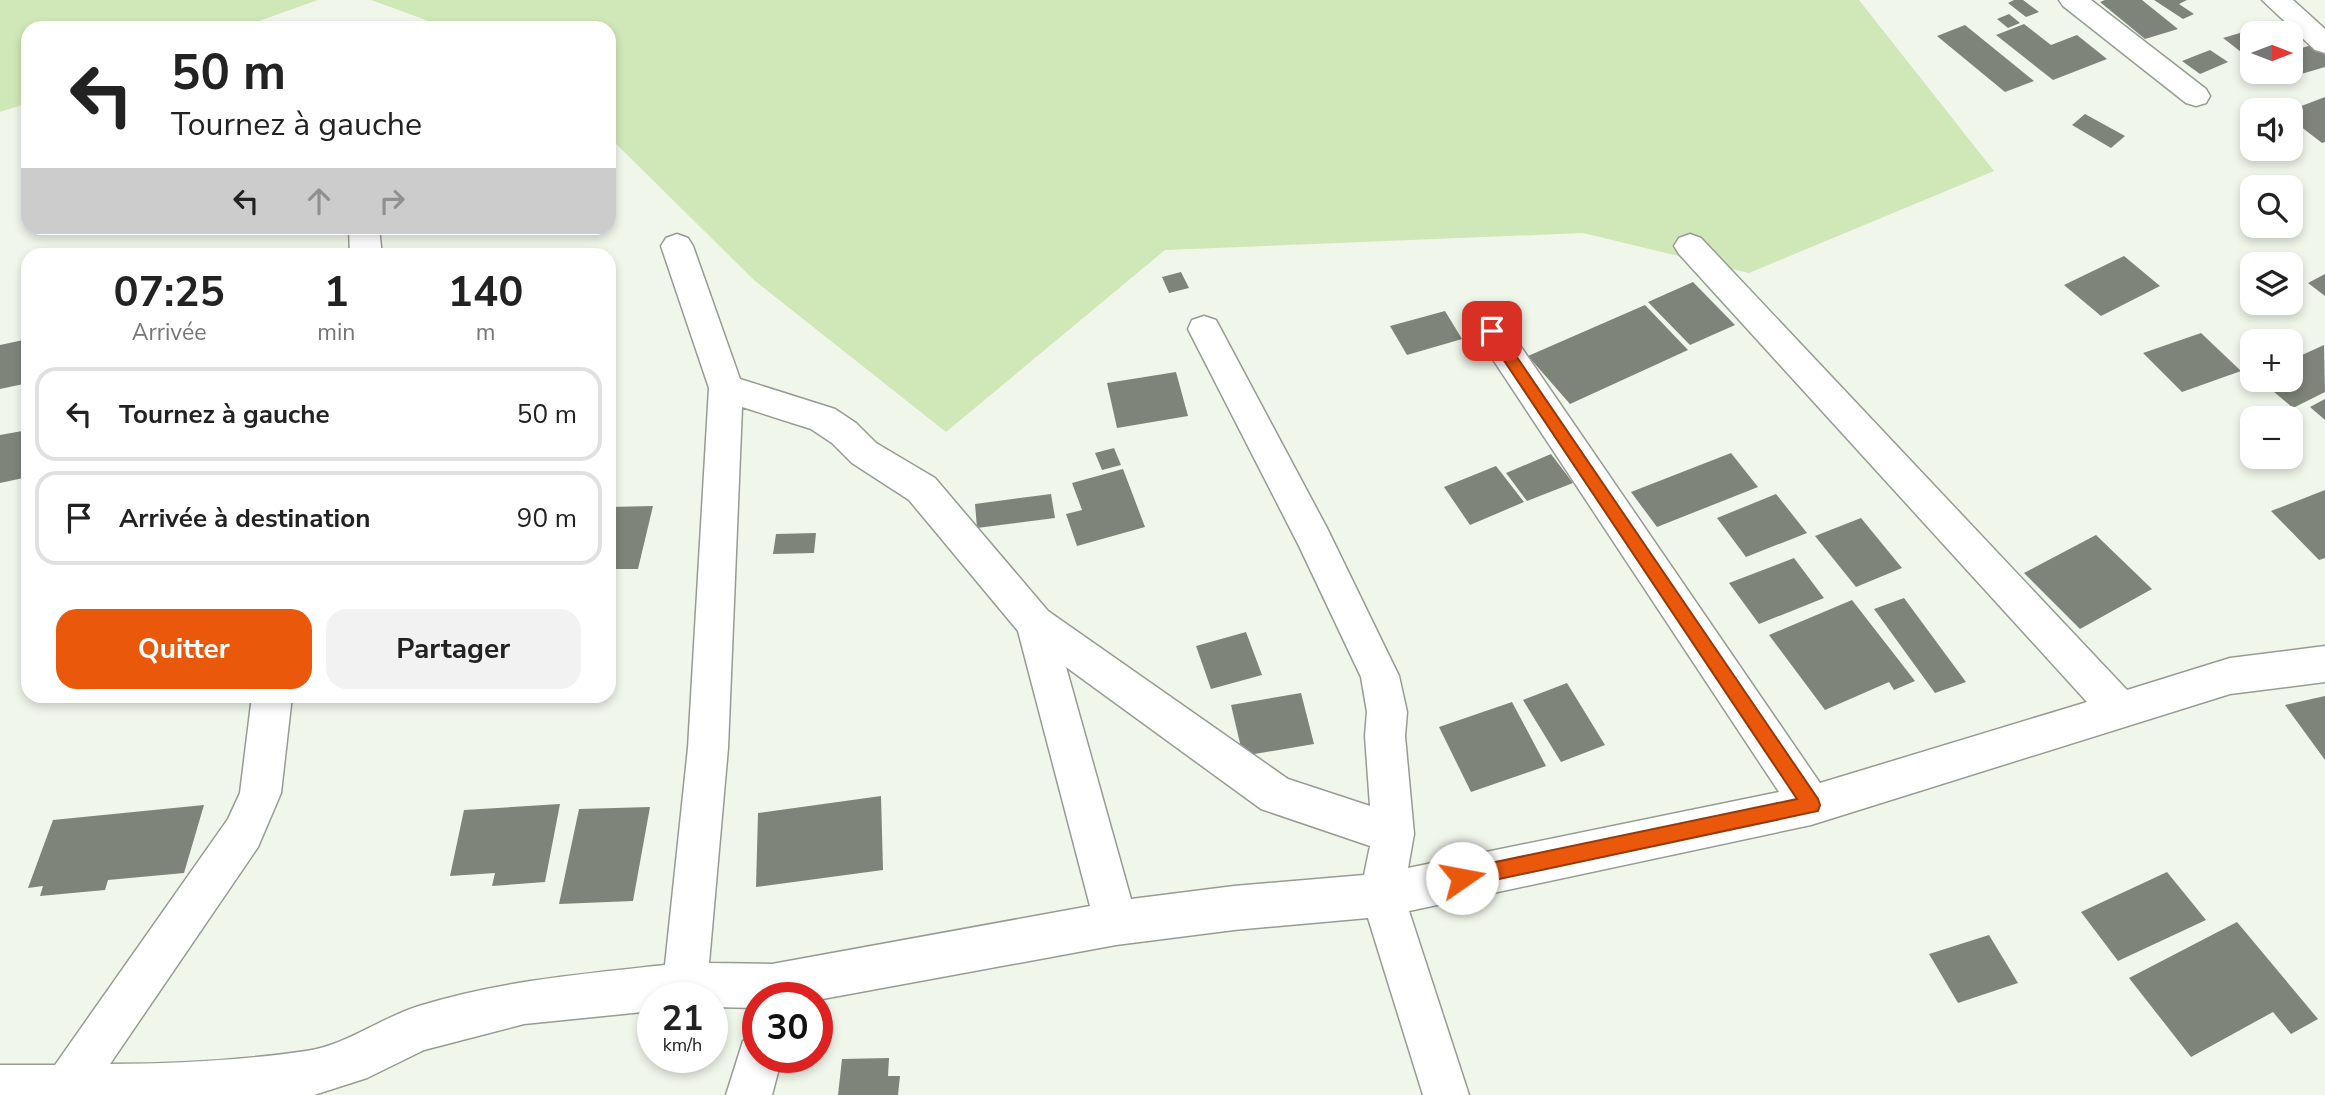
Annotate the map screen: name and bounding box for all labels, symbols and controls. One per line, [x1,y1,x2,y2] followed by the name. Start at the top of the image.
[2240,21,2303,84] north arrow
[2240,21,2303,469] map controls
[171,39,286,106] text: 50 m
[56,49,147,140] icon: left
[2240,98,2303,161] button: sound
[171,103,422,146] text: Tournez à gauche
[2240,175,2303,238] button: search
[227,182,265,220] icon: left
[300,182,338,220] icon: ahead
[373,182,411,220] icon: right
[2240,252,2303,315] button: layers
[114,264,225,321] text: 07:25
[324,264,349,321] text: 1
[448,264,523,321] text: 140
[1462,301,1522,361] pin
[1473,312,1511,350] icon: arrive
[132,317,206,348] text: Arrivée
[317,317,355,348] text: min
[476,317,496,348] text: m
[2240,329,2303,392] button: +
[60,395,98,433] icon: left
[119,397,330,432] text: Tournez à gauche
[517,397,577,432] text: 50 m
[2240,406,2303,469] button: −
[60,499,98,537] icon: arrive
[119,501,370,536] text: Arrivée à destination
[517,501,577,536] text: 90 m
[56,609,312,689] button: Quitter
[326,609,581,689] button: Partager
[1425,841,1499,915] position arrow
[742,982,833,1073] speed limit sign: 30
[661,995,704,1042] text: 21
[663,1033,702,1057] text: km/h

